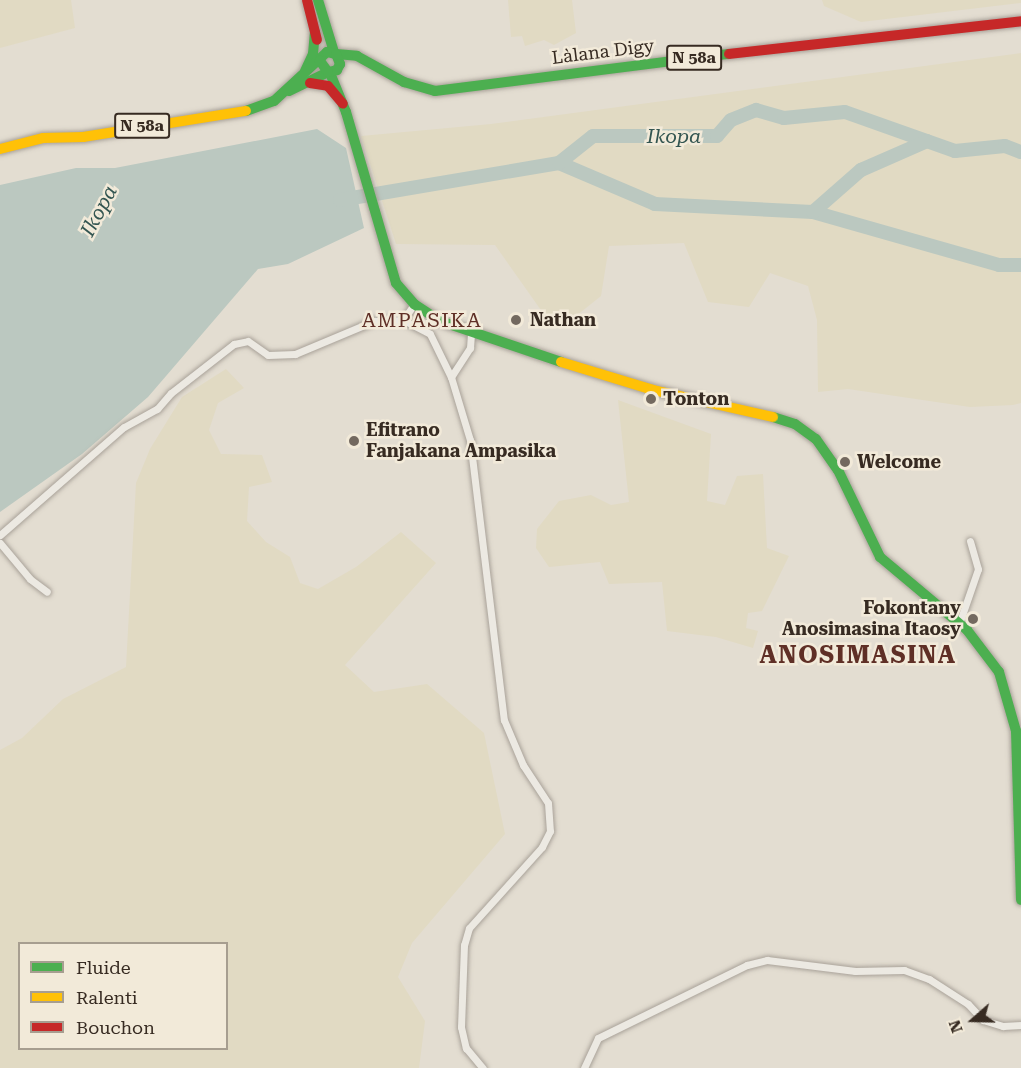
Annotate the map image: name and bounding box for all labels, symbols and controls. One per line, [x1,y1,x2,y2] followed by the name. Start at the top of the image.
[551,35,655,69] street label: Làlana Digy
[666,45,722,71] road number: N 58a
[114,113,170,139] road number: N 58a
[647,124,701,148] water label: Ikopa
[76,181,122,241] water label: Ikopa
[362,308,482,332] district label: AMPASIKA
[530,309,596,331] place label: Nathan
[507,311,525,329] marker: Nathan
[663,388,729,410] place label: Tonton
[644,392,658,406] marker: Tonton
[366,420,556,462] place label: Efitrano Fanjakana Ampasika
[347,434,361,448] marker: Efitrano Fanjakana Ampasika
[857,451,941,473] place label: Welcome
[838,455,852,469] marker: Welcome
[782,598,961,640] place label: Fokontany Anosimasina Itaosy
[966,612,980,626] marker: Fokontany Anosimasina Itaosy
[759,642,957,670] district label: ANOSIMASINA
[18,942,228,1050] legend
[76,957,131,978] text: Fluide
[76,987,138,1008] text: Ralenti
[943,990,1003,1050] north arrow
[76,1017,155,1038] text: Bouchon
[945,1017,967,1035] text: N

